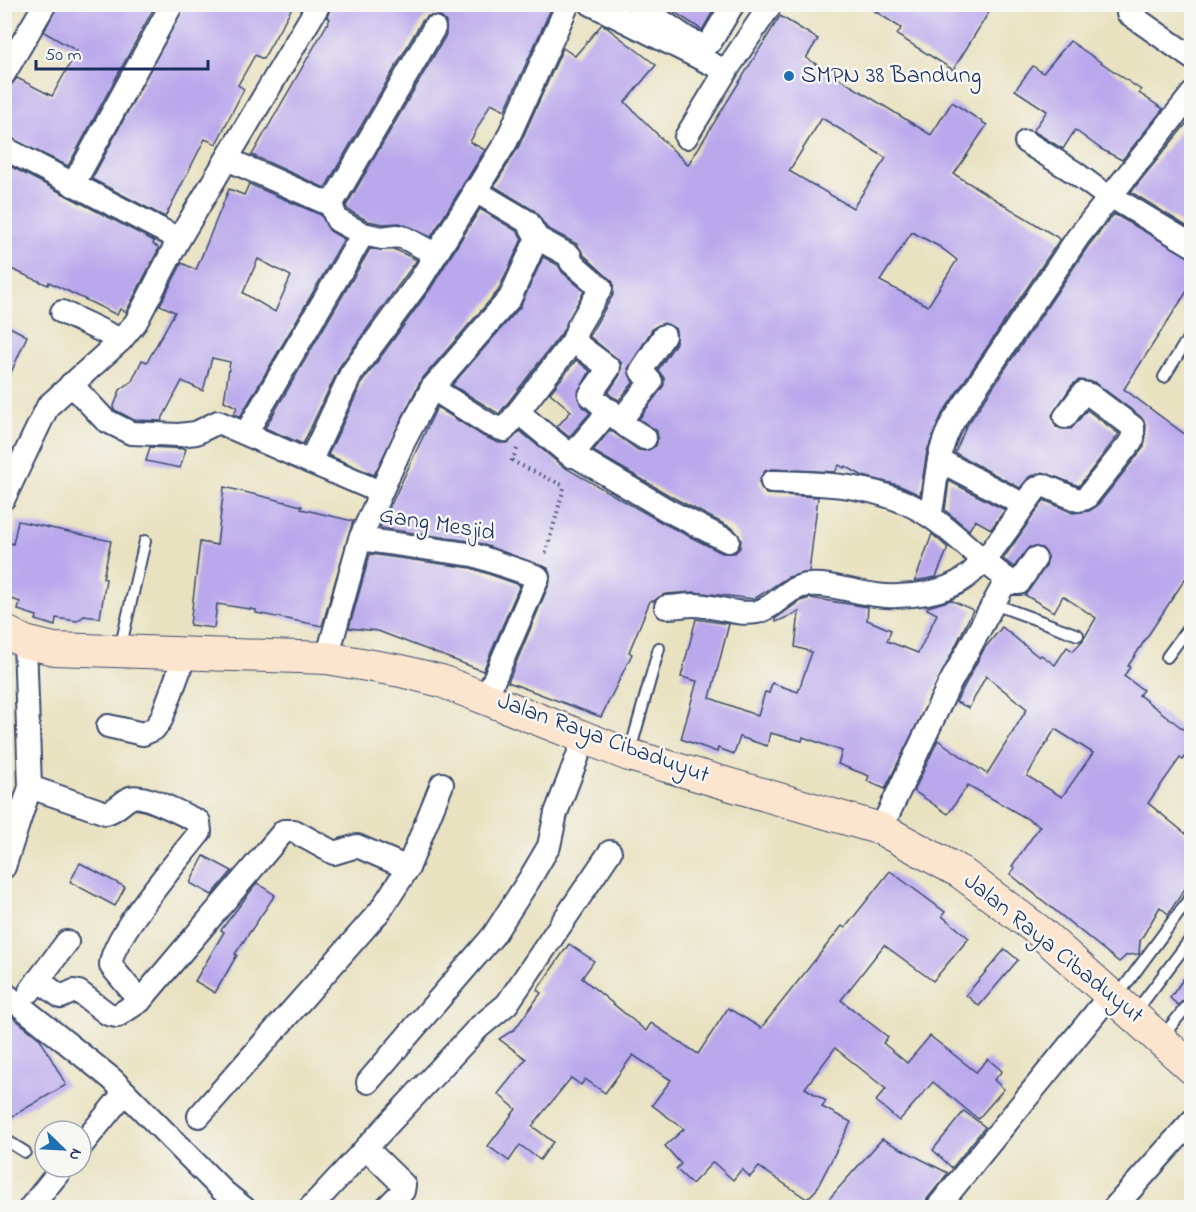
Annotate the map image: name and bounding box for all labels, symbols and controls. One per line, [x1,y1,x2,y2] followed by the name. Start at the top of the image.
[36,33,208,71] scale bar
[45,43,82,69] text: 50 m
[801,59,981,94] place label: SMPN 38 Bandung
[782,69,796,83] marker: SMPN 38 Bandung
[377,499,498,551] street label: Gang Mesjid
[492,684,714,795] street label: Jalan Raya Cibaduyut
[955,865,1151,1034] street label: Jalan Raya Cibaduyut
[33,1119,93,1179] north arrow
[62,1144,88,1164] text: N

